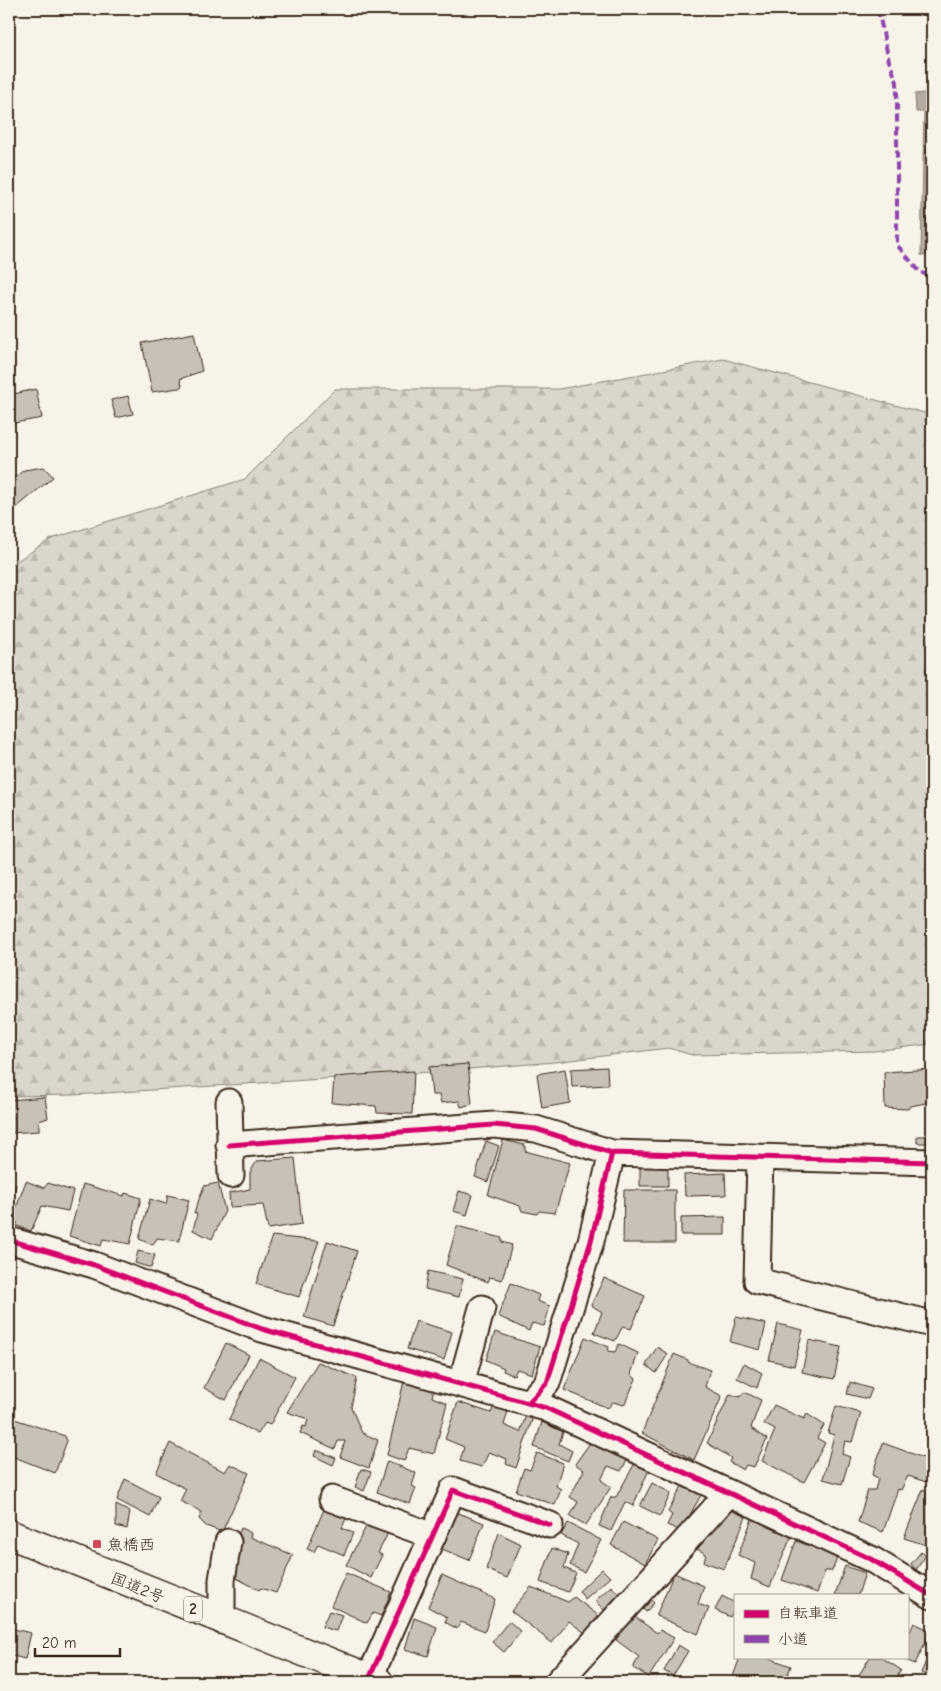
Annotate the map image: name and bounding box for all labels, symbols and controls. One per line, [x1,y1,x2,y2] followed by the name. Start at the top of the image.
[107,1536,155,1554] place label: 魚橋西
[91,1538,103,1550] marker: 魚橋西
[108,1569,167,1607] street label: 国道2号
[734,1594,908,1658] legend
[184,1596,202,1622] road number: 2
[778,1604,838,1622] text: 自転車道
[35,1626,120,1658] scale bar
[778,1630,808,1648] text: 小道
[42,1634,76,1652] text: 20 m

